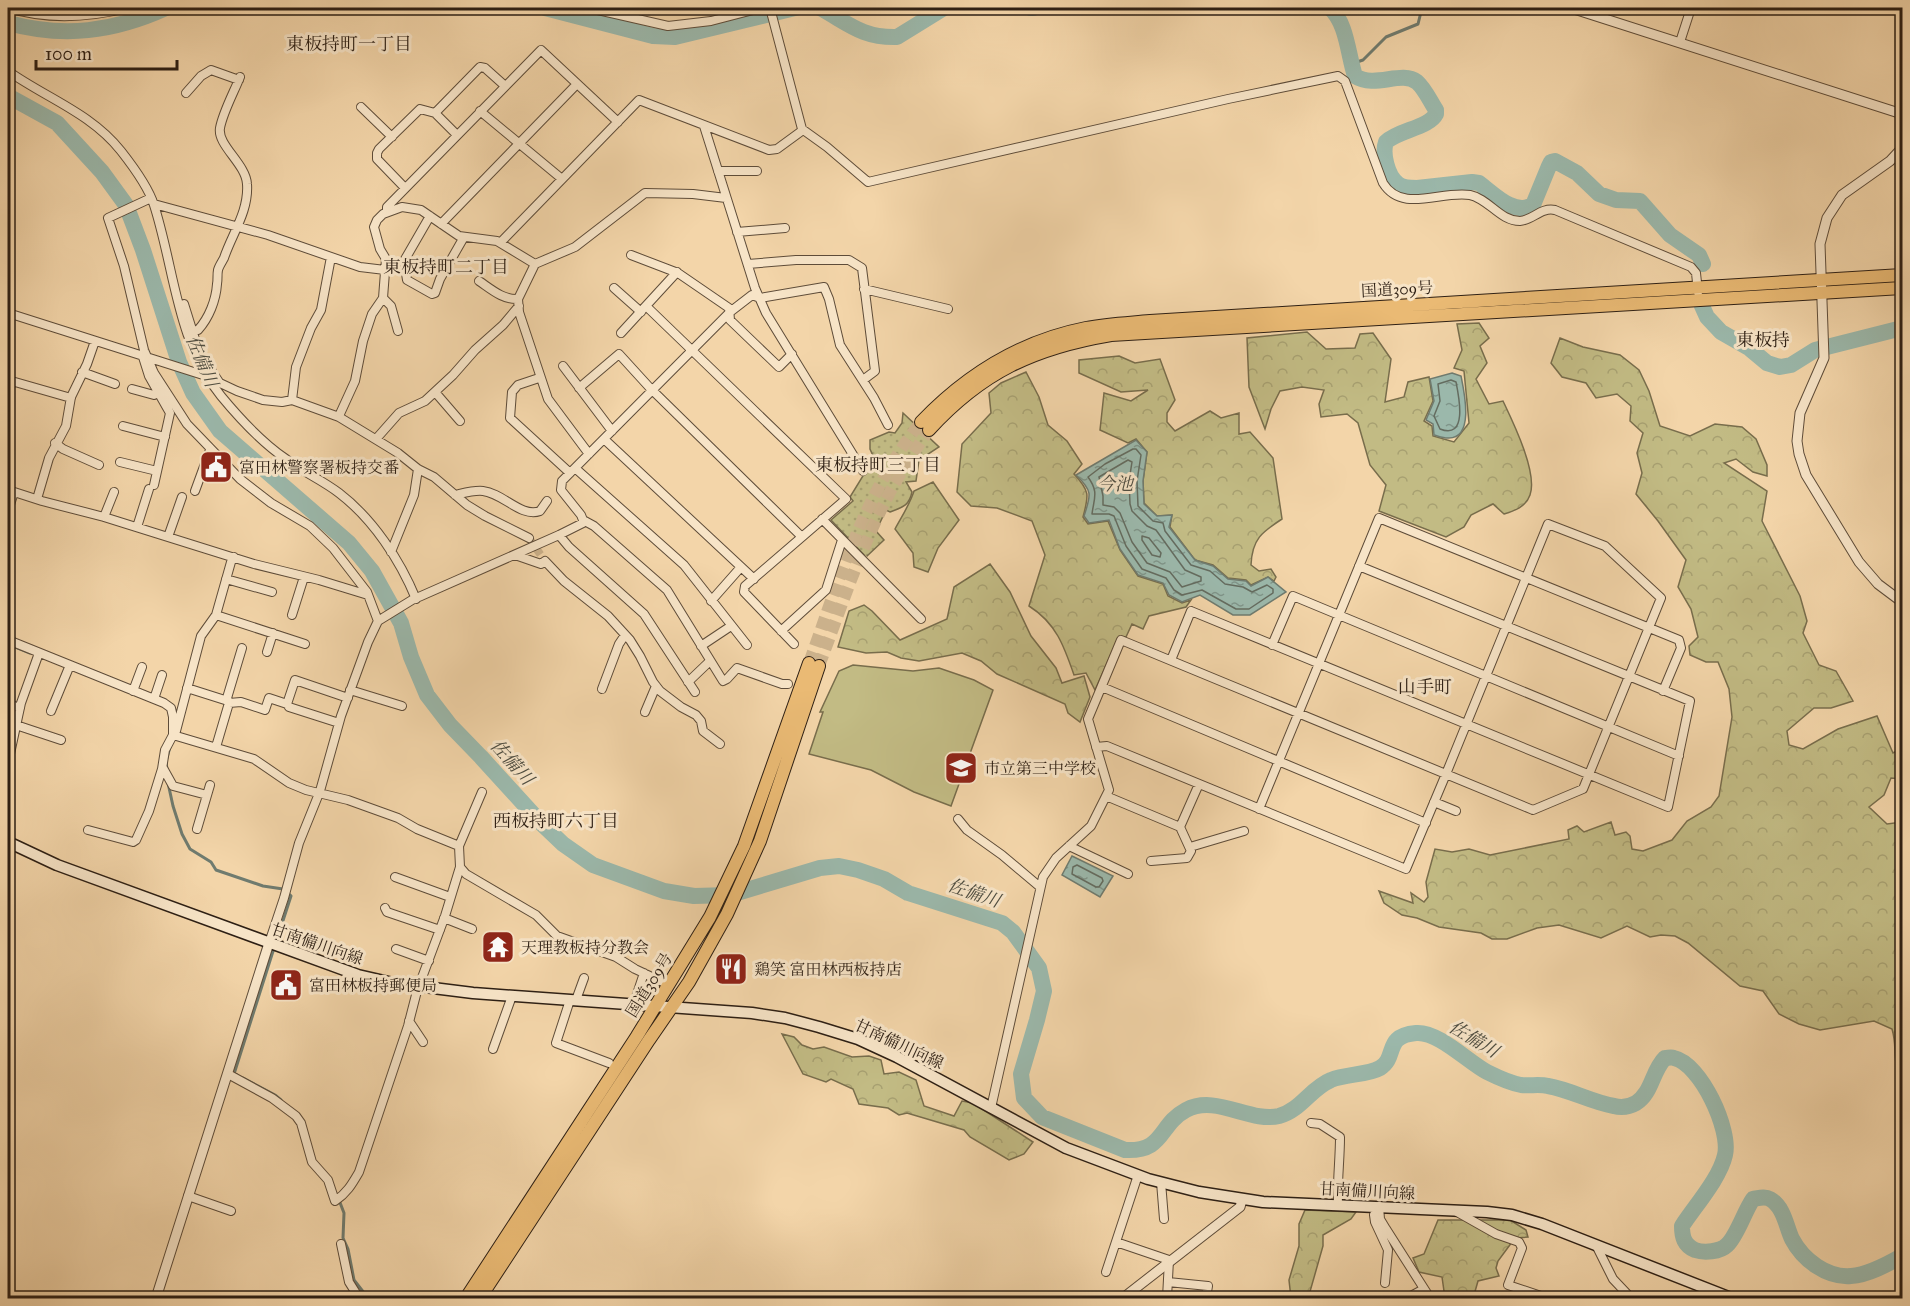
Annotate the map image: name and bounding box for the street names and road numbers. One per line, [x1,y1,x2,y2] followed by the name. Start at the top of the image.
[1360,278,1434,300] street label: 国道309号
[269,919,365,969] street label: 甘南備川向線
[622,949,676,1021] street label: 国道309号
[851,1015,947,1073] street label: 甘南備川向線
[1319,1179,1415,1203] street label: 甘南備川向線

